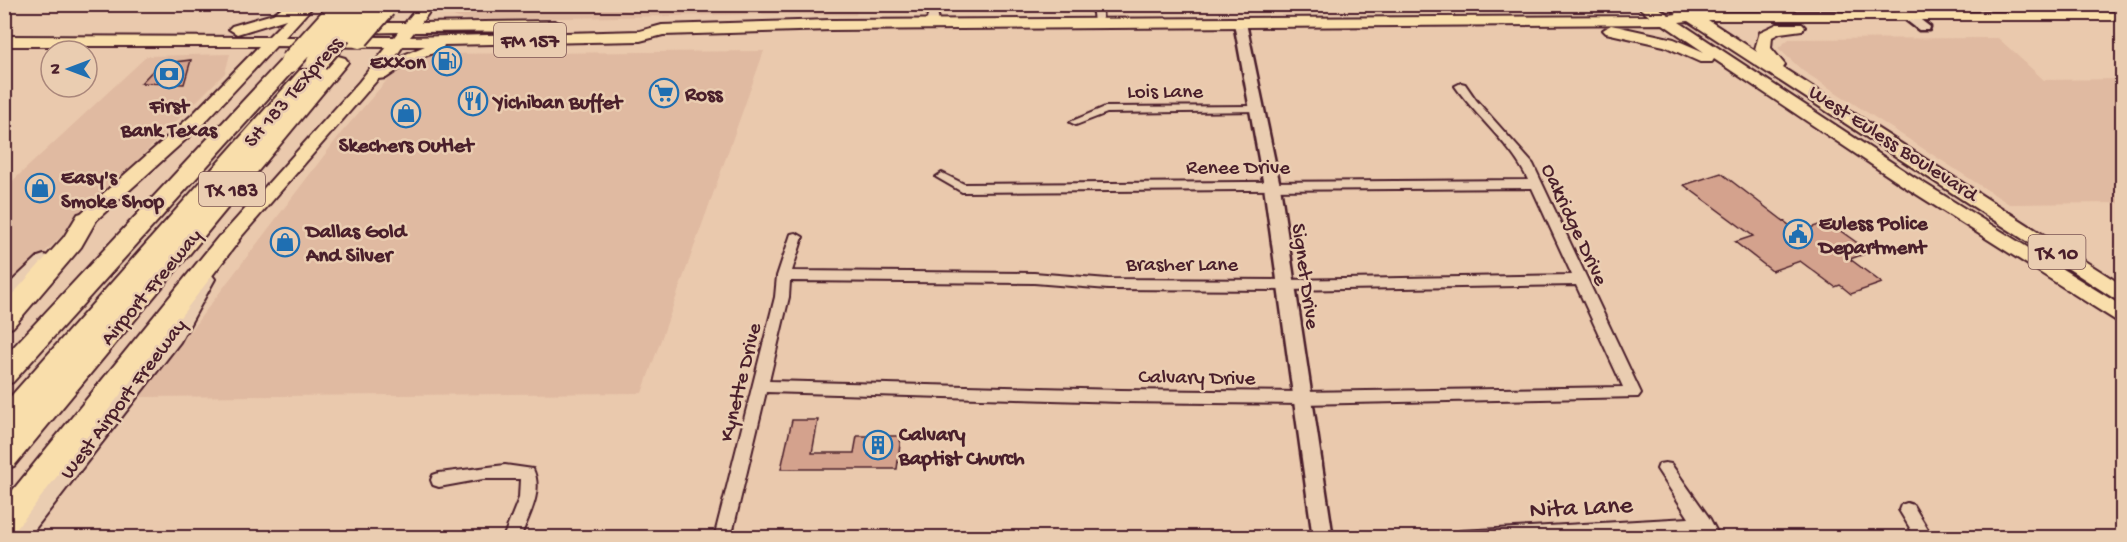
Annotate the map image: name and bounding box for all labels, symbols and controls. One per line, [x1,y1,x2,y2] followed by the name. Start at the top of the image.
[494,23,566,57] road number: FM 157
[240,32,350,154] street label: SH 183 TEXpress
[39,39,99,99] north arrow
[431,45,463,77] fuel station icon: Exxon
[370,52,427,77] place label: Exxon
[153,58,185,90] bank icon: First Bank Texas
[48,63,67,74] text: N
[648,77,680,109] supermarket icon: Ross
[1127,81,1204,106] street label: Lois Lane
[1803,81,1983,210] street label: West Euless Boulevard
[684,84,724,109] place label: Ross
[457,85,489,117] restaurant icon: Yichiban Buffet
[491,92,624,117] place label: Yichiban Buffet
[120,96,218,145] place label: First Bank Texas
[390,97,422,129] shop icon: Skechers Outlet
[339,135,476,160] place label: Skechers Outlet
[1186,157,1291,182] street label: Renee Drive
[1534,161,1612,291] street label: Oakridge Drive
[61,167,165,216] place label: Easy's Smoke Shop
[24,172,56,204] shop icon: Easy's Smoke Shop
[199,172,265,206] road number: TX 183
[1817,213,1929,262] place label: Euless Police Department
[1782,218,1814,250] public building icon: Euless Police Department
[304,221,409,270] place label: Dallas Gold And Silver
[1284,222,1323,332] street label: Signet Drive
[97,225,209,352] street label: Airport Freeway
[269,226,301,258] shop icon: Dallas Gold And Silver
[2028,235,2086,269] road number: TX 10
[1125,254,1239,279] street label: Brasher Lane
[56,315,193,485] street label: West Airport Freeway
[716,320,769,445] street label: Kynette Drive
[1138,366,1257,393] street label: Calvary Drive
[898,424,1025,473] place label: Calvary Baptist Church
[862,429,894,461] building icon: Calvary Baptist Church
[1529,491,1634,528] street label: Nita Lane

